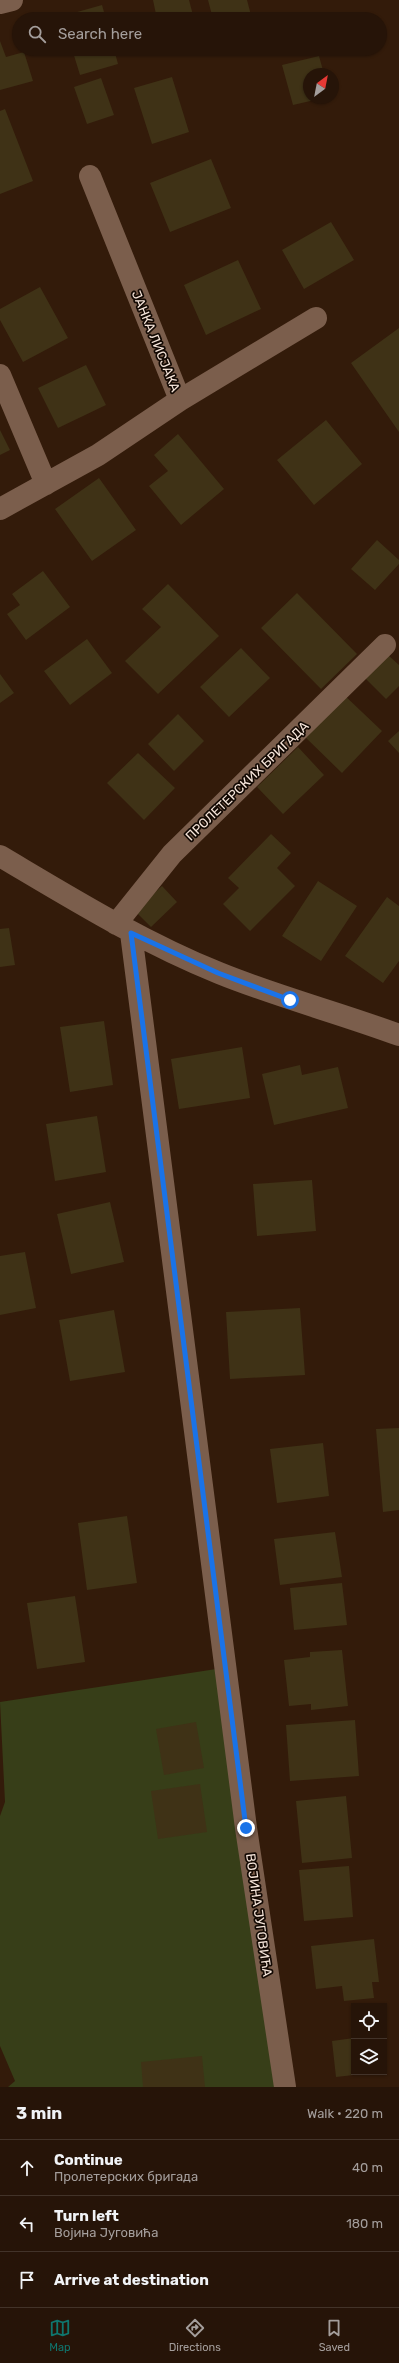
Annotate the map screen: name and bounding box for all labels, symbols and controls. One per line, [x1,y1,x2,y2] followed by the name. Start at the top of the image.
[12,12,387,56] search box
[26,23,48,45] icon: search
[58,25,142,43] text: Search here
[303,68,339,104] north arrow
[129,288,183,394] street label: ЈАНКА ЛИСЈАКА
[182,718,312,844] street label: ПРОЛЕТЕРСКИХ БРИГАДА
[281,991,299,1009] route start
[237,1819,255,1837] route end
[243,1852,275,1978] street label: ВОЈИНА ЈУГОВИЋА
[351,2003,387,2075] map controls
[351,2003,387,2039] button: locate
[351,2039,387,2075] button: layers
[16,2103,62,2123] text: 3 min
[307,2106,383,2121] text: Walk · 220 m
[54,2151,123,2169] text: Continue
[16,2157,38,2179] icon: ahead
[352,2160,383,2175] text: 40 m
[54,2169,198,2184] text: Пролетерских бригада
[54,2207,119,2225] text: Turn left
[16,2213,38,2235] icon: left
[346,2216,383,2231] text: 180 m
[54,2225,158,2240] text: Војина Југовића
[16,2269,38,2291] icon: arrive
[54,2271,209,2289] text: Arrive at destination
[49,2317,71,2354] tab: Map
[169,2317,221,2354] tab: Directions
[319,2317,350,2354] tab: Saved

